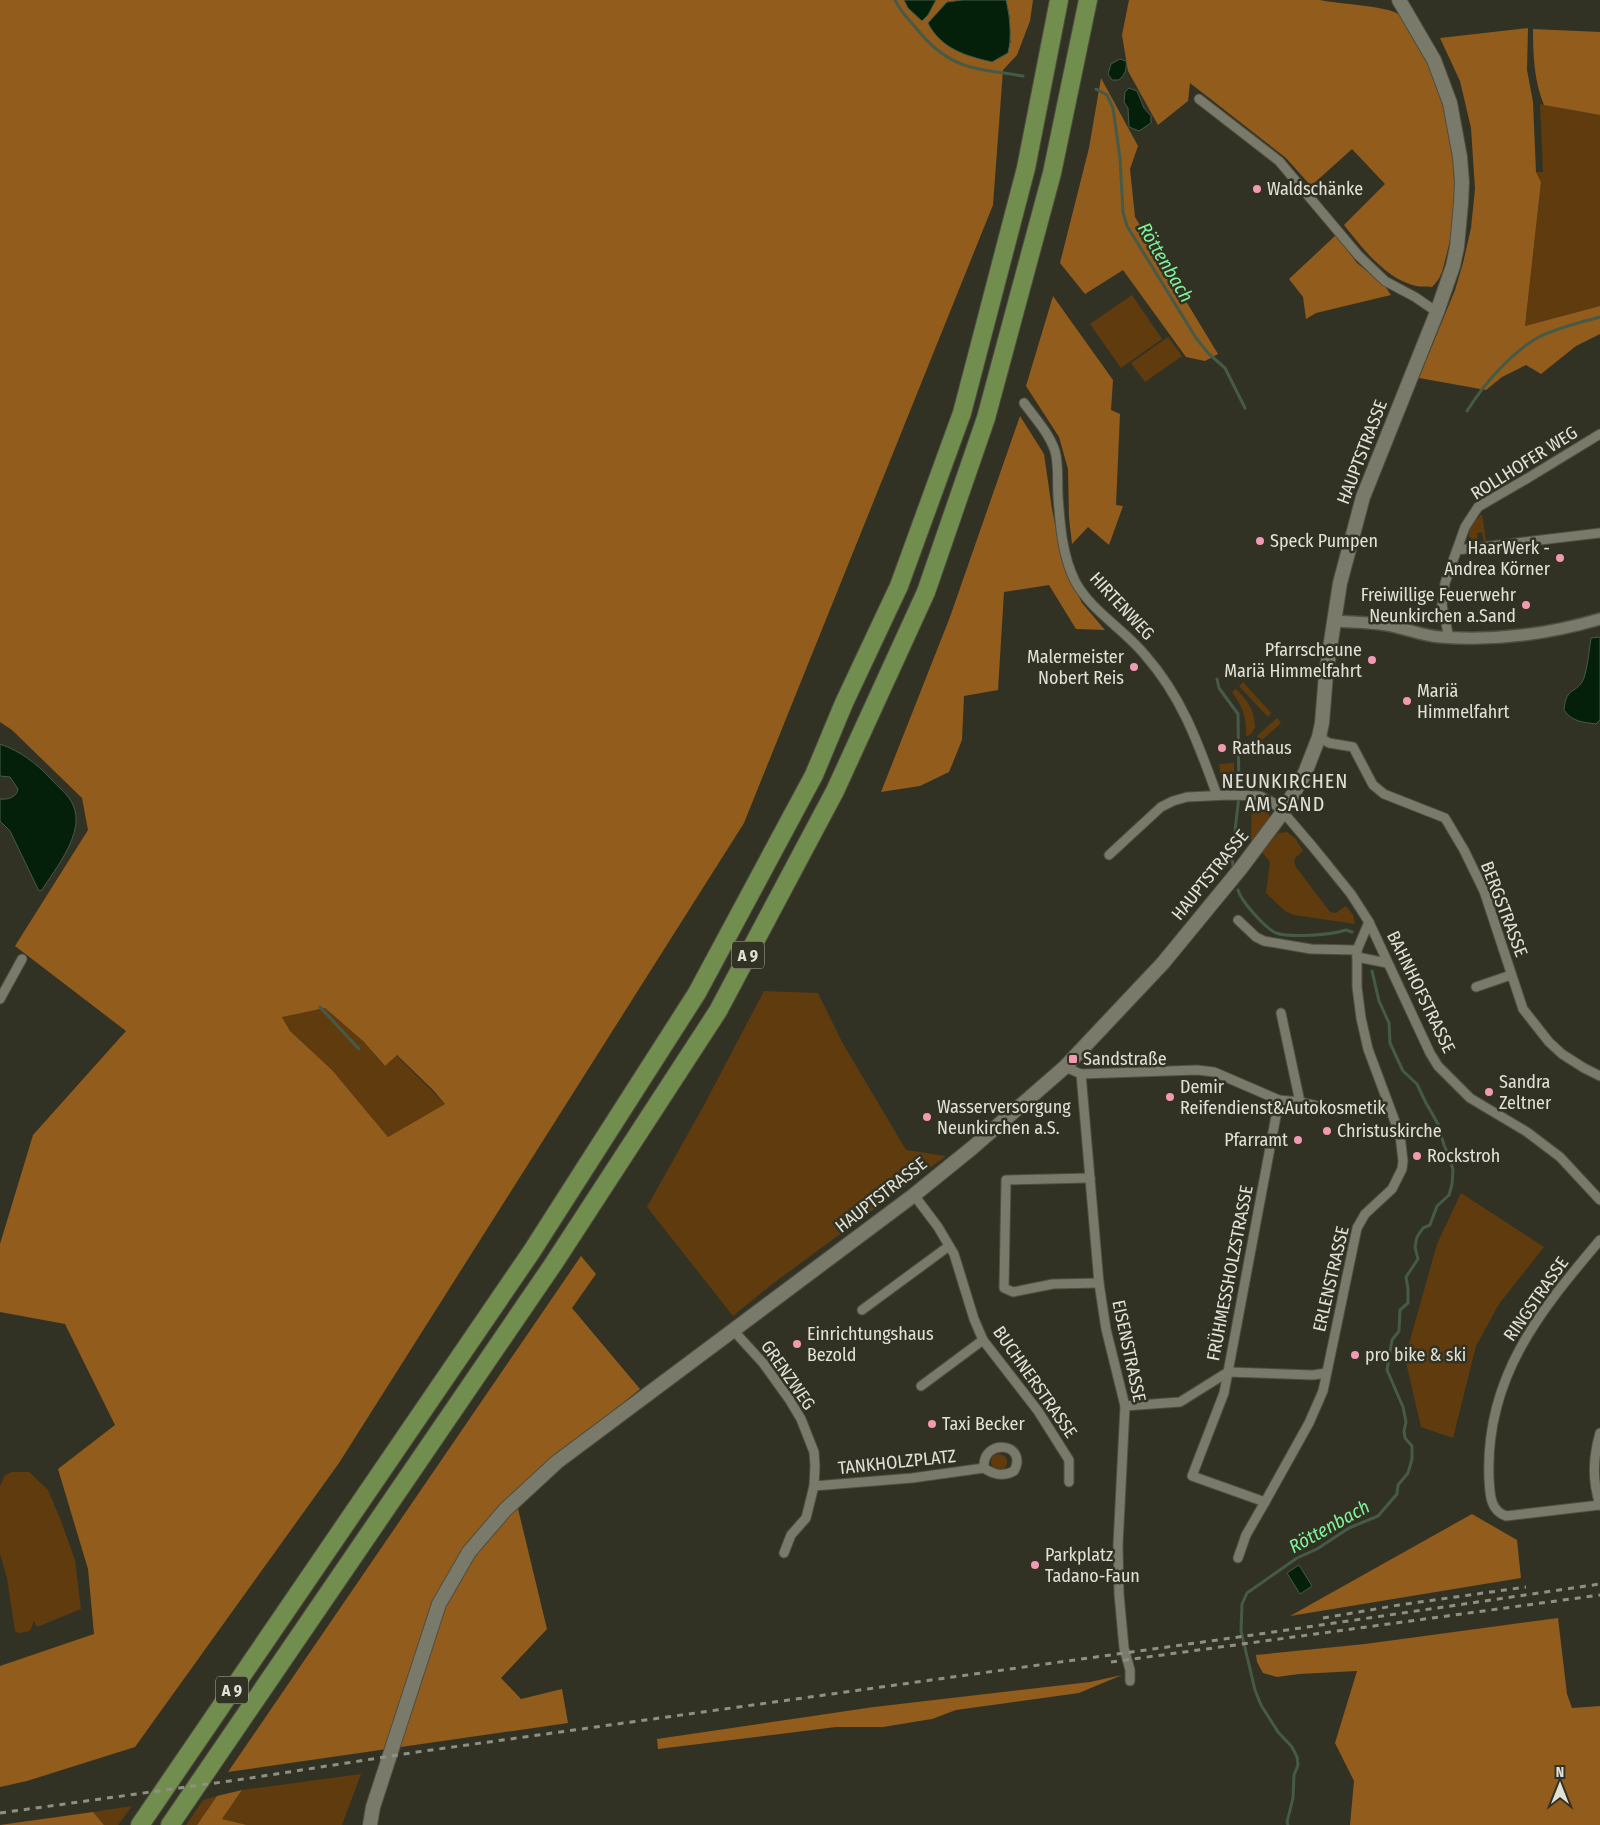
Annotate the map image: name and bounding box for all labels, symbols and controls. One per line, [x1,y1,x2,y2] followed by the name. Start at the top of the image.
[1267,178,1363,200] place label: Waldschänke
[1251,183,1263,195] marker: Waldschänke
[1133,218,1198,306] water label: Röttenbach
[1332,397,1392,507] street label: HAUPTSTRASSE
[1467,421,1581,505] street label: ROLLHOFER WEG
[1270,530,1378,552] place label: Speck Pumpen
[1254,535,1266,547] marker: Speck Pumpen
[1444,537,1551,580] place label: HaarWerk - Andrea Körner
[1554,552,1566,564] marker: HaarWerk - Andrea Körner
[1085,567,1159,645] street label: HIRTENWEG
[1361,584,1517,627] place label: Freiwillige Feuerwehr Neunkirchen a.Sand
[1520,599,1532,611] marker: Freiwillige Feuerwehr Neunkirchen a.Sand
[1224,639,1362,682] place label: Pfarrscheune Mariä Himmelfahrt
[1027,646,1125,689] place label: Malermeister Nobert Reis
[1366,654,1378,666] marker: Pfarrscheune Mariä Himmelfahrt
[1128,661,1140,673] marker: Malermeister Nobert Reis
[1417,680,1509,723] place label: Mariä Himmelfahrt
[1401,695,1413,707] marker: Mariä Himmelfahrt
[1232,737,1292,759] place label: Rathaus
[1216,742,1228,754] marker: Rathaus
[1222,769,1348,816] district label: NEUNKIRCHEN AM SAND
[1167,825,1253,925] street label: HAUPTSTRASSE
[1476,858,1532,960] street label: BERGSTRASSE
[1382,927,1460,1057] street label: BAHNHOFSTRASSE
[732,942,764,968] road number: A 9
[1083,1048,1167,1070] place label: Sandstraße
[1067,1053,1079,1065] marker: Sandstraße
[1499,1071,1552,1114] place label: Sandra Zeltner
[1180,1076,1386,1119] place label: Demir Reifendienst&Autokosmetik
[1483,1086,1495,1098] marker: Sandra Zeltner
[1164,1091,1176,1103] marker: Demir Reifendienst&Autokosmetik
[937,1096,1071,1139] place label: Wasserversorgung Neunkirchen a.S.
[921,1111,933,1123] marker: Wasserversorgung Neunkirchen a.S.
[1337,1120,1442,1142] place label: Christuskirche
[1321,1125,1333,1137] marker: Christuskirche
[1224,1129,1288,1151] place label: Pfarramt
[1292,1134,1304,1146] marker: Pfarramt
[1427,1145,1500,1167] place label: Rockstroh
[1411,1150,1423,1162] marker: Rockstroh
[831,1152,931,1238] street label: HAUPTSTRASSE
[1202,1183,1258,1363] street label: FRÜHMESSHOLZSTRASSE
[1308,1224,1354,1334] street label: ERLENSTRASSE
[1499,1253,1573,1345] street label: RINGSTRASSE
[1107,1298,1151,1404] street label: EISENSTRASSE
[988,1322,1082,1442] street label: BUCHNERSTRASSE
[807,1323,934,1366] place label: Einrichtungshaus Bezold
[756,1336,820,1414] street label: GRENZWEG
[791,1338,803,1350] marker: Einrichtungshaus Bezold
[1365,1344,1466,1366] place label: pro bike & ski
[1349,1349,1361,1361] marker: pro bike & ski
[942,1413,1025,1435] place label: Taxi Becker
[926,1418,938,1430] marker: Taxi Becker
[837,1445,957,1479] street label: TANKHOLZPLATZ
[1285,1495,1374,1558] water label: Röttenbach
[1045,1544,1140,1587] place label: Parkplatz Tadano-Faun
[1029,1559,1041,1571] marker: Parkplatz Tadano-Faun
[216,1676,248,1704] road number: A 9
[1535,1760,1585,1810] north arrow
[1556,1764,1564,1781] text: N

